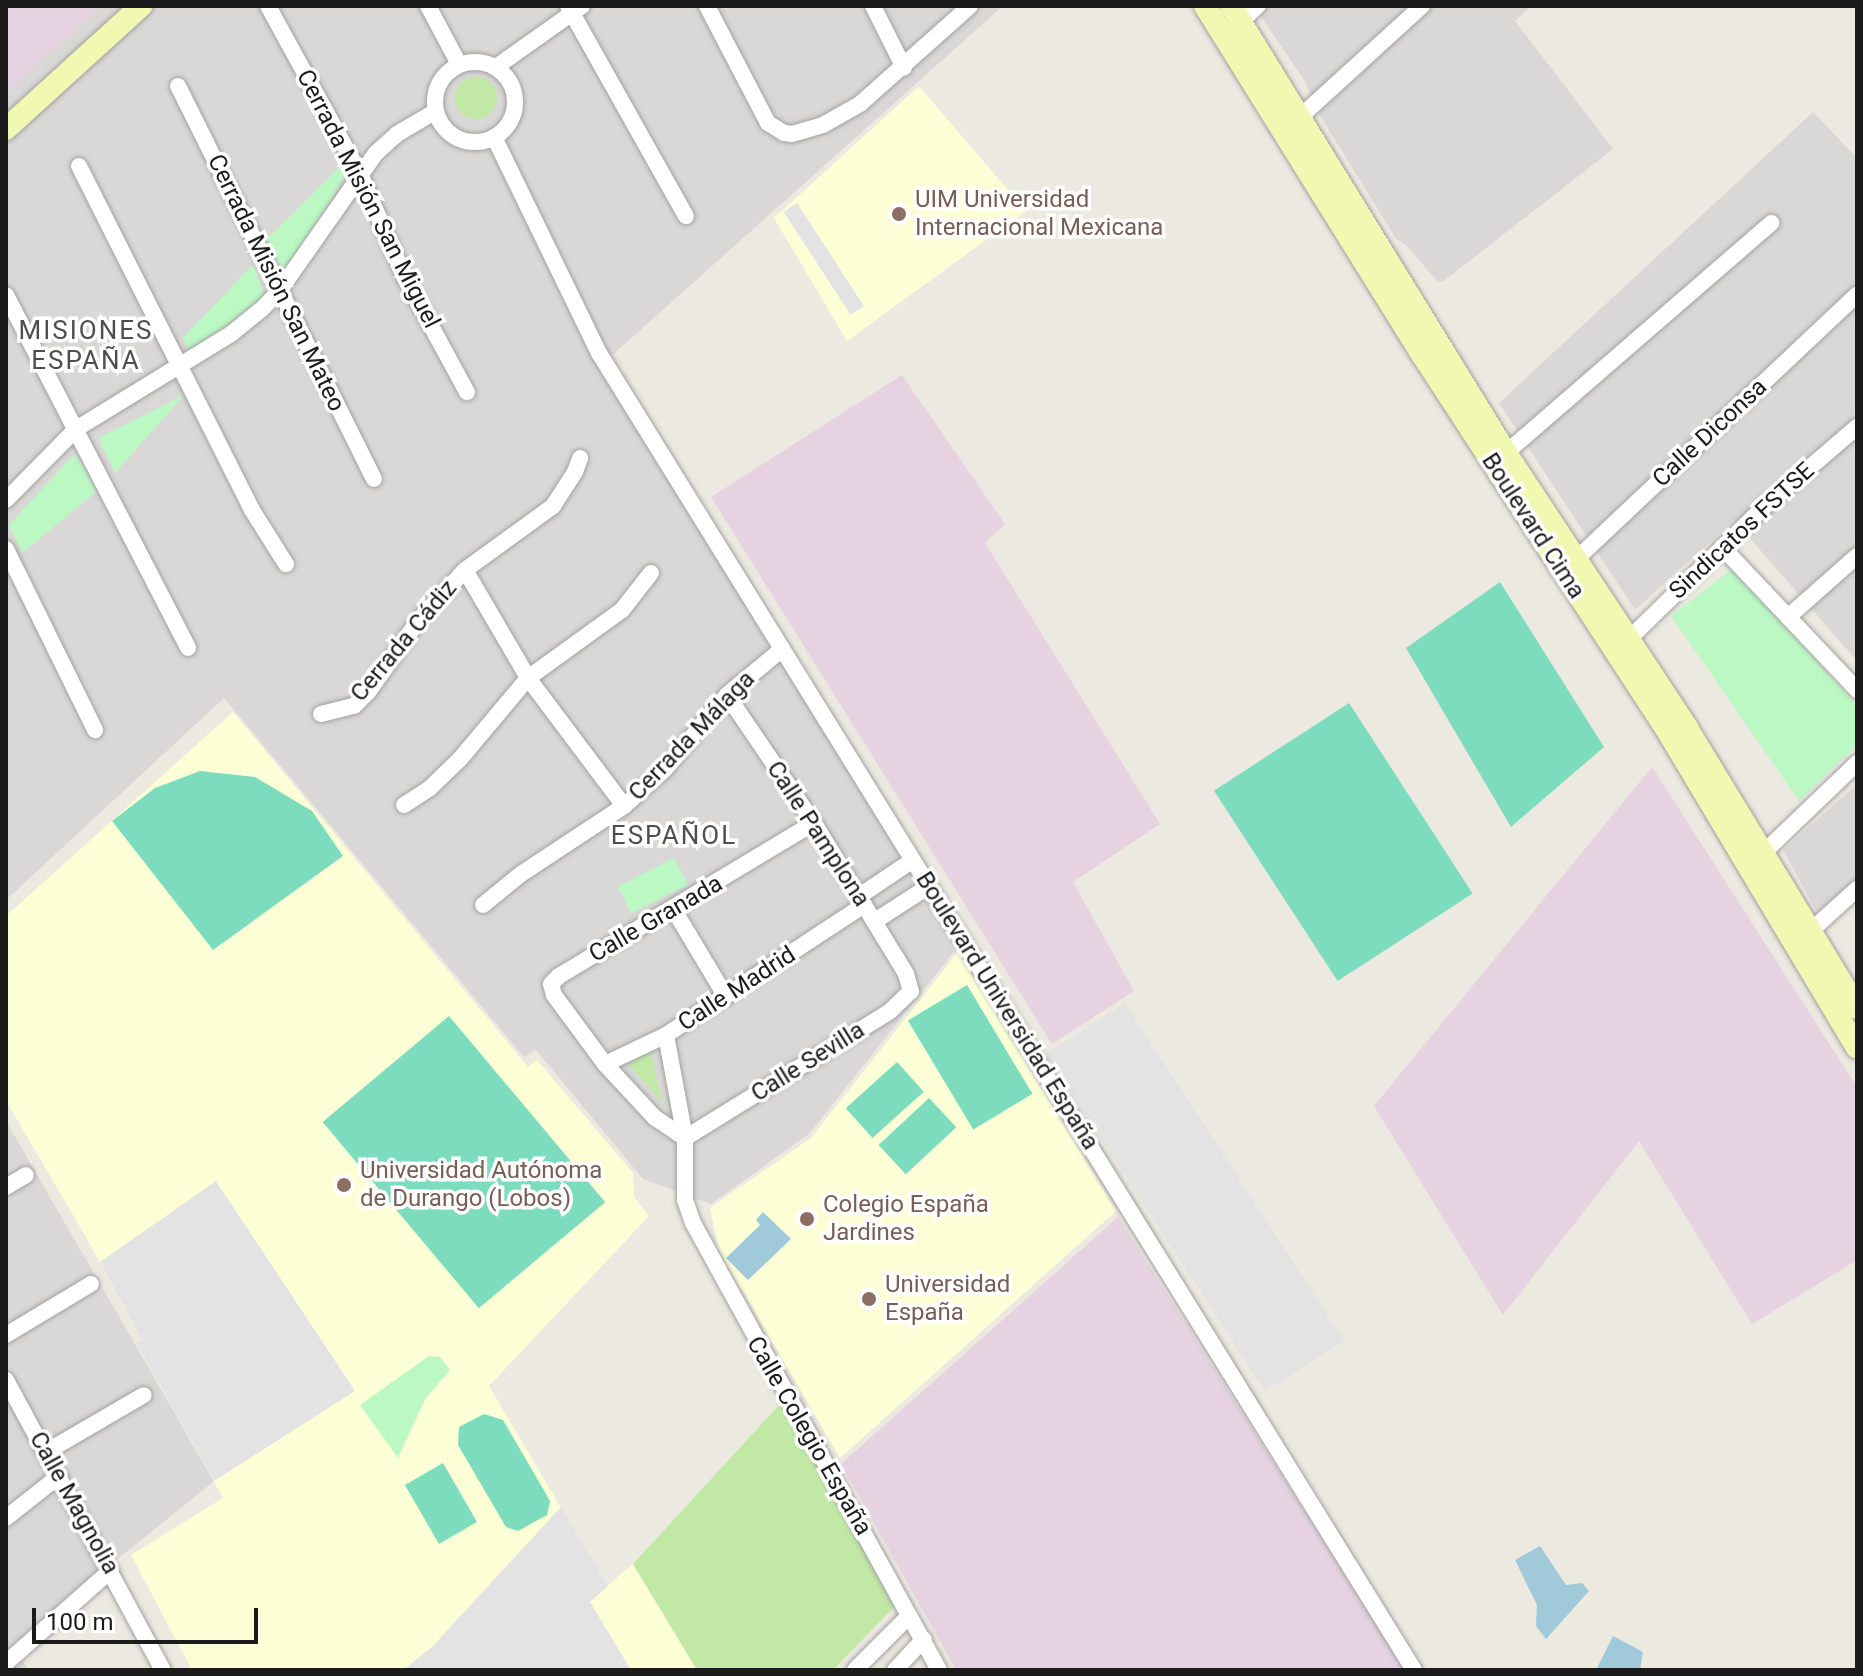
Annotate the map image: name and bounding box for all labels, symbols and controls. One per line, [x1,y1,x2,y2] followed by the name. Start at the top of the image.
[290,65,446,333] street label: Cerrada Misión San Miguel
[201,150,351,416] street label: Cerrada Misión San Mateo
[915,186,1163,242] place label: UIM Universidad Internacional Mexicana
[890,205,908,223] marker: UIM Universidad Internacional Mexicana
[19,315,153,376] district label: MISIONES ESPAÑA
[1647,373,1773,493] street label: Calle Diconsa
[1475,448,1591,604] street label: Boulevard Cima
[1664,457,1820,605] street label: Sindicatos FSTSE
[345,574,463,708] street label: Cerrada Cádiz
[623,665,761,807] street label: Cerrada Málaga
[760,756,876,912] street label: Calle Pamplona
[611,820,737,852] district label: ESPAÑOL
[909,867,1105,1155] street label: Boulevard Universidad España
[584,869,728,969] street label: Calle Granada
[673,940,801,1038] street label: Calle Madrid
[746,1016,870,1108] street label: Calle Sevilla
[360,1157,602,1213] place label: Universidad Autónoma de Durango (Lobos)
[335,1176,353,1194] marker: Universidad Autónoma de Durango (Lobos)
[823,1191,989,1247] place label: Colegio España Jardines
[798,1210,816,1228] marker: Colegio España Jardines
[885,1271,1010,1327] place label: Universidad España
[860,1290,878,1308] marker: Universidad España
[740,1331,878,1541] street label: Calle Colegio España
[23,1427,125,1579] street label: Calle Magnolia
[36,1592,262,1642] scale bar
[46,1608,113,1636] text: 100 m

